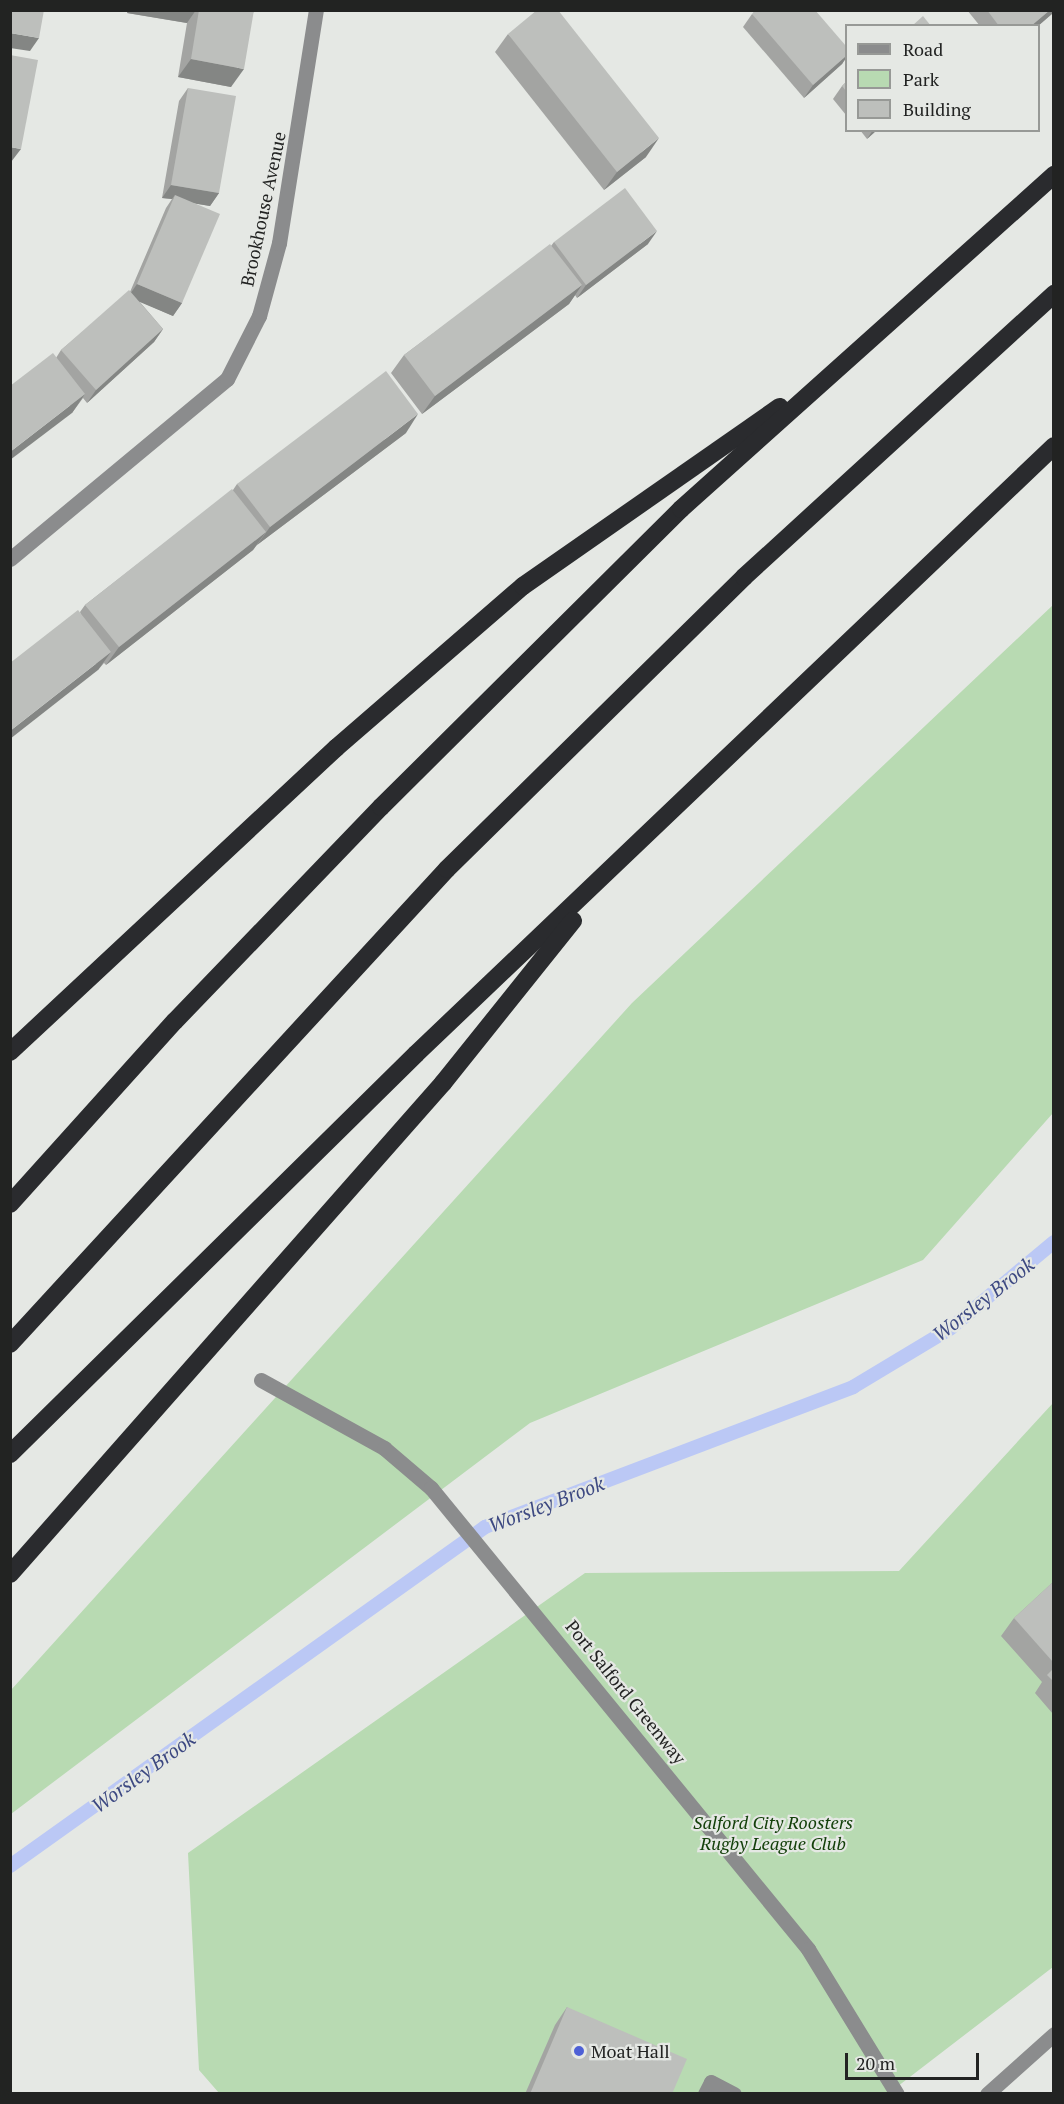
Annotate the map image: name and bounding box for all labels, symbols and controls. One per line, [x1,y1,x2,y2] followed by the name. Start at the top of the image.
[845,24,1040,132] legend
[903,37,943,61] text: Road
[903,67,939,91] text: Park
[903,97,971,121] text: Building
[236,129,290,289] street label: Brookhouse Avenue
[927,1252,1039,1346] water label: Worsley Brook
[485,1471,607,1537] water label: Worsley Brook
[561,1616,691,1768] street label: Port Salford Greenway
[86,1726,200,1818] water label: Worsley Brook
[693,1812,853,1854] park label: Salford City Roosters Rugby League Club
[591,2040,670,2062] place label: Moat Hall
[848,2041,982,2079] scale bar
[572,2044,586,2058] marker: Moat Hall
[856,2051,895,2075] text: 20 m

